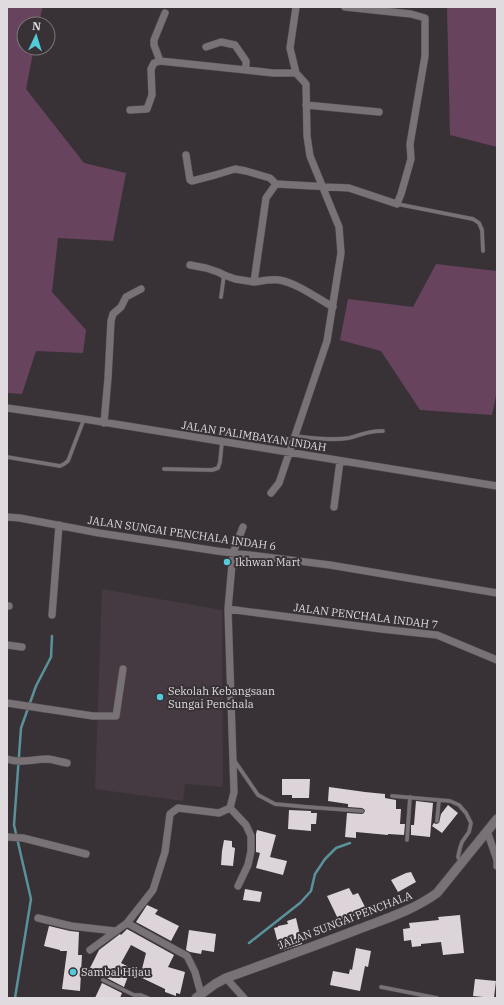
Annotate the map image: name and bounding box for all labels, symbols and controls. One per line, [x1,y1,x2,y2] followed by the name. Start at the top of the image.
[16,16,56,56] north arrow
[32,19,42,33] text: N
[180,418,328,454] street label: JALAN PALIMBAYAN INDAH
[87,513,277,553] street label: JALAN SUNGAI PENCHALA INDAH 6
[235,555,301,569] place label: Ikhwan Mart
[222,557,232,567] marker: Ikhwan Mart
[293,600,439,632] street label: JALAN PENCHALA INDAH 7
[168,684,275,711] place label: Sekolah Kebangsaan Sungai Penchala
[155,692,165,702] marker: Sekolah Kebangsaan Sungai Penchala
[276,888,414,952] street label: JALAN SUNGAI PENCHALA
[81,965,151,979] place label: Sambal Hijau
[68,967,78,977] marker: Sambal Hijau

